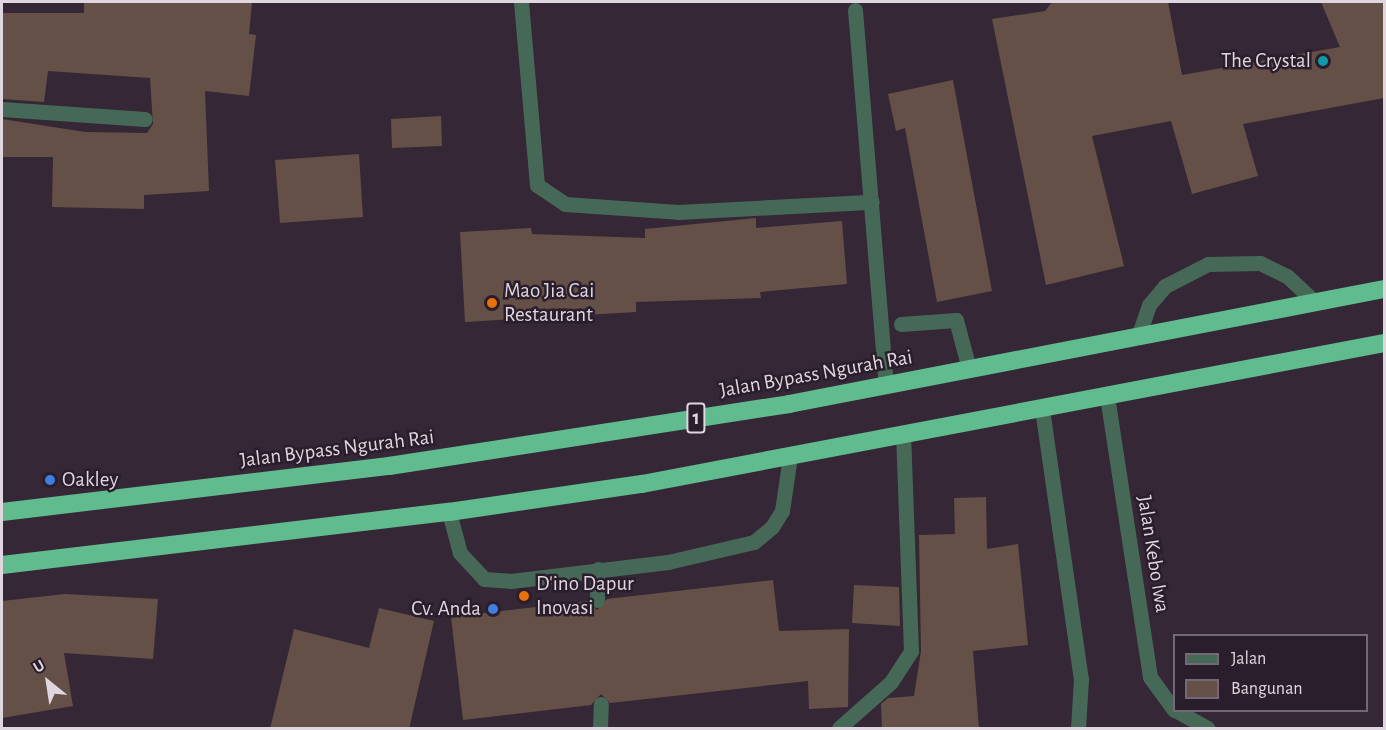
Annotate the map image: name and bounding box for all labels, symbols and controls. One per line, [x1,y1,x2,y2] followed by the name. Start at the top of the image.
[1221,48,1311,74] place label: The Crystal
[1316,54,1330,68] marker: The Crystal
[504,278,594,328] place label: Mao Jia Cai Restaurant
[485,296,499,310] marker: Mao Jia Cai Restaurant
[717,345,915,403] street label: Jalan Bypass Ngurah Rai
[686,401,706,435] road number: 1
[238,425,436,473] street label: Jalan Bypass Ngurah Rai
[62,467,118,493] place label: Oakley
[43,473,57,487] marker: Oakley
[1131,493,1175,615] street label: Jalan Kebo Iwa
[536,571,634,621] place label: D'ino Dapur Inovasi
[517,589,531,603] marker: D'ino Dapur Inovasi
[411,596,481,622] place label: Cv. Anda
[486,602,500,616] marker: Cv. Anda
[1173,634,1368,712] legend
[1231,650,1266,668] text: Jalan
[18,652,78,712] north arrow
[31,657,47,676] text: U
[1231,680,1303,698] text: Bangunan

